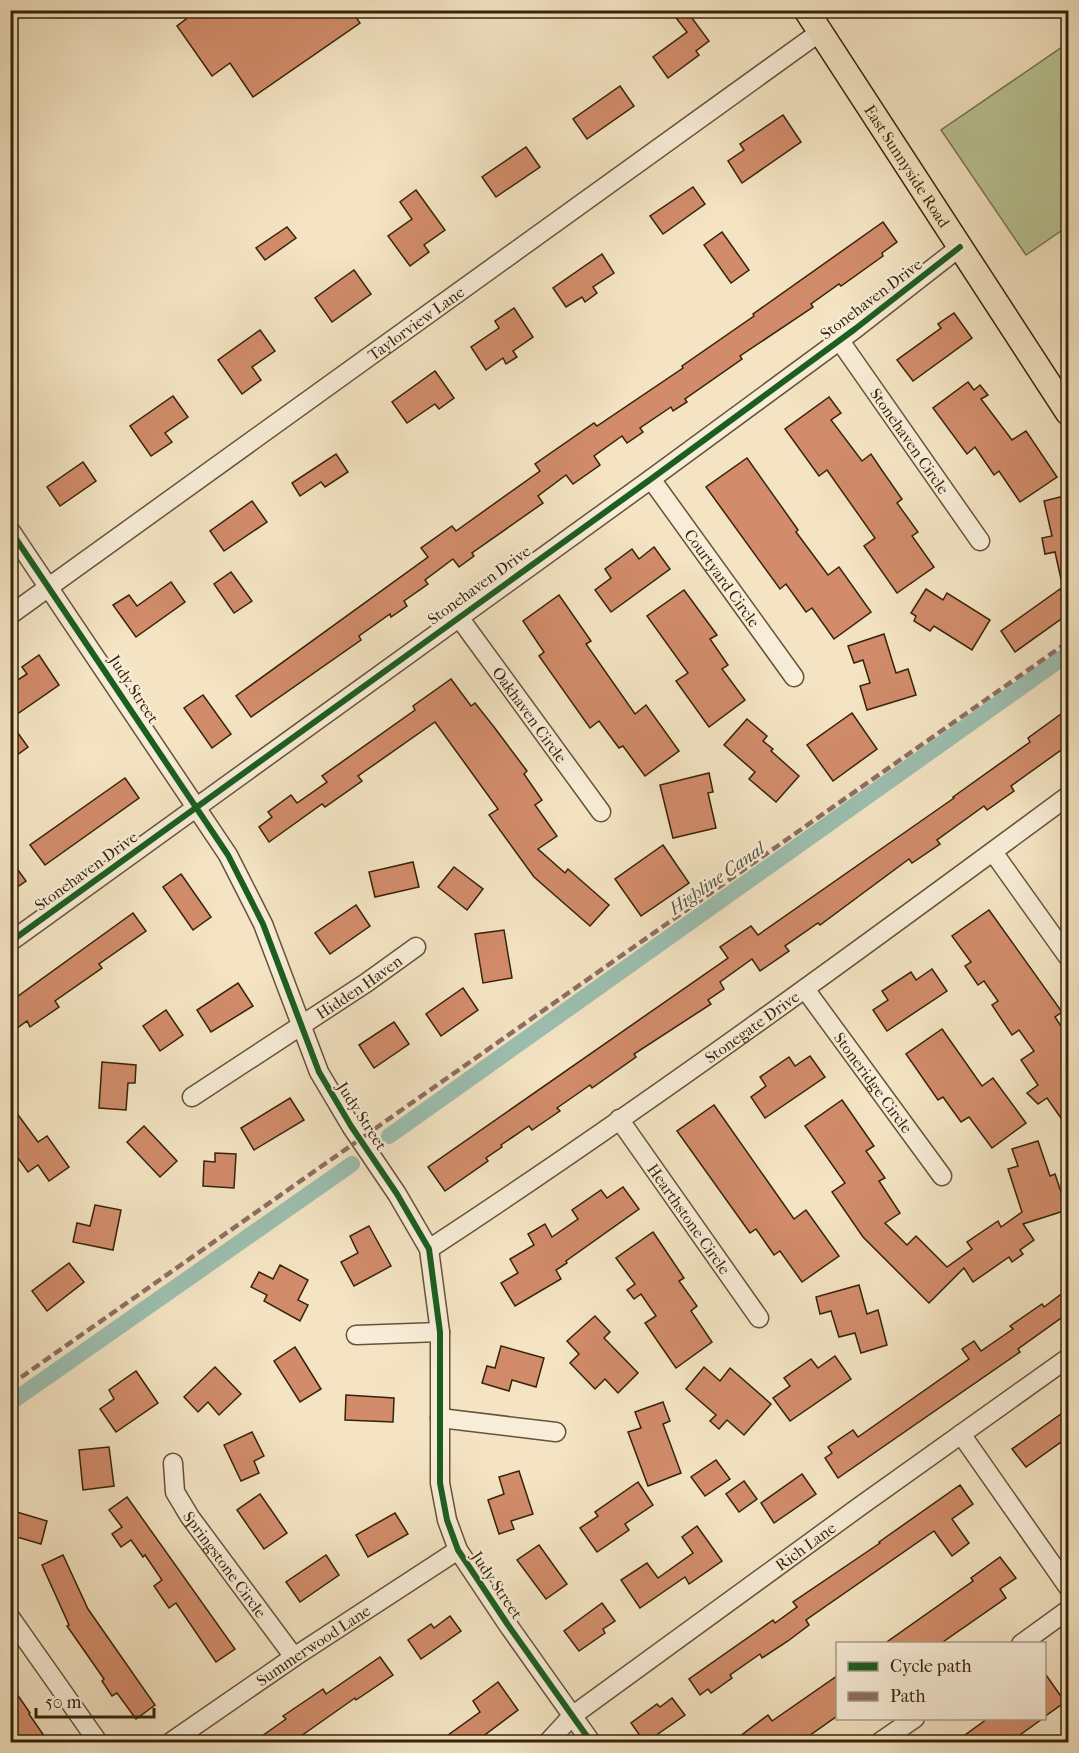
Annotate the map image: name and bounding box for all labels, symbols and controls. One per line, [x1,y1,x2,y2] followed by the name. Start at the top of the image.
[861,101,954,231] street label: East Sunnyside Road
[816,254,926,343] street label: Stonehaven Drive
[364,282,468,364] street label: Taylorview Lane
[866,384,954,498] street label: Stonehaven Circle
[681,525,764,631] street label: Courtyard Circle
[424,541,534,629] street label: Stonehaven Drive
[104,650,163,727] street label: Judy Street
[489,663,571,766] street label: Oakhaven Circle
[31,827,141,915] street label: Stonehaven Drive
[664,837,771,920] water label: Highline Canal
[312,950,406,1023] street label: Hidden Haven
[701,987,803,1067] street label: Stonegate Drive
[830,1028,917,1137] street label: Stoneridge Circle
[332,1077,391,1154] street label: Judy Street
[644,1160,735,1278] street label: Hearthstone Circle
[179,1508,271,1621] street label: Springstone Circle
[771,1518,839,1574] street label: Rich Lane
[466,1546,527,1623] street label: Judy Street
[252,1600,374,1690] street label: Summerwood Lane
[836,1642,1046,1720] legend
[890,1656,971,1677] text: Cycle path
[36,1681,154,1719] scale bar
[890,1686,926,1707] text: Path
[45,1692,82,1713] text: 50 m

